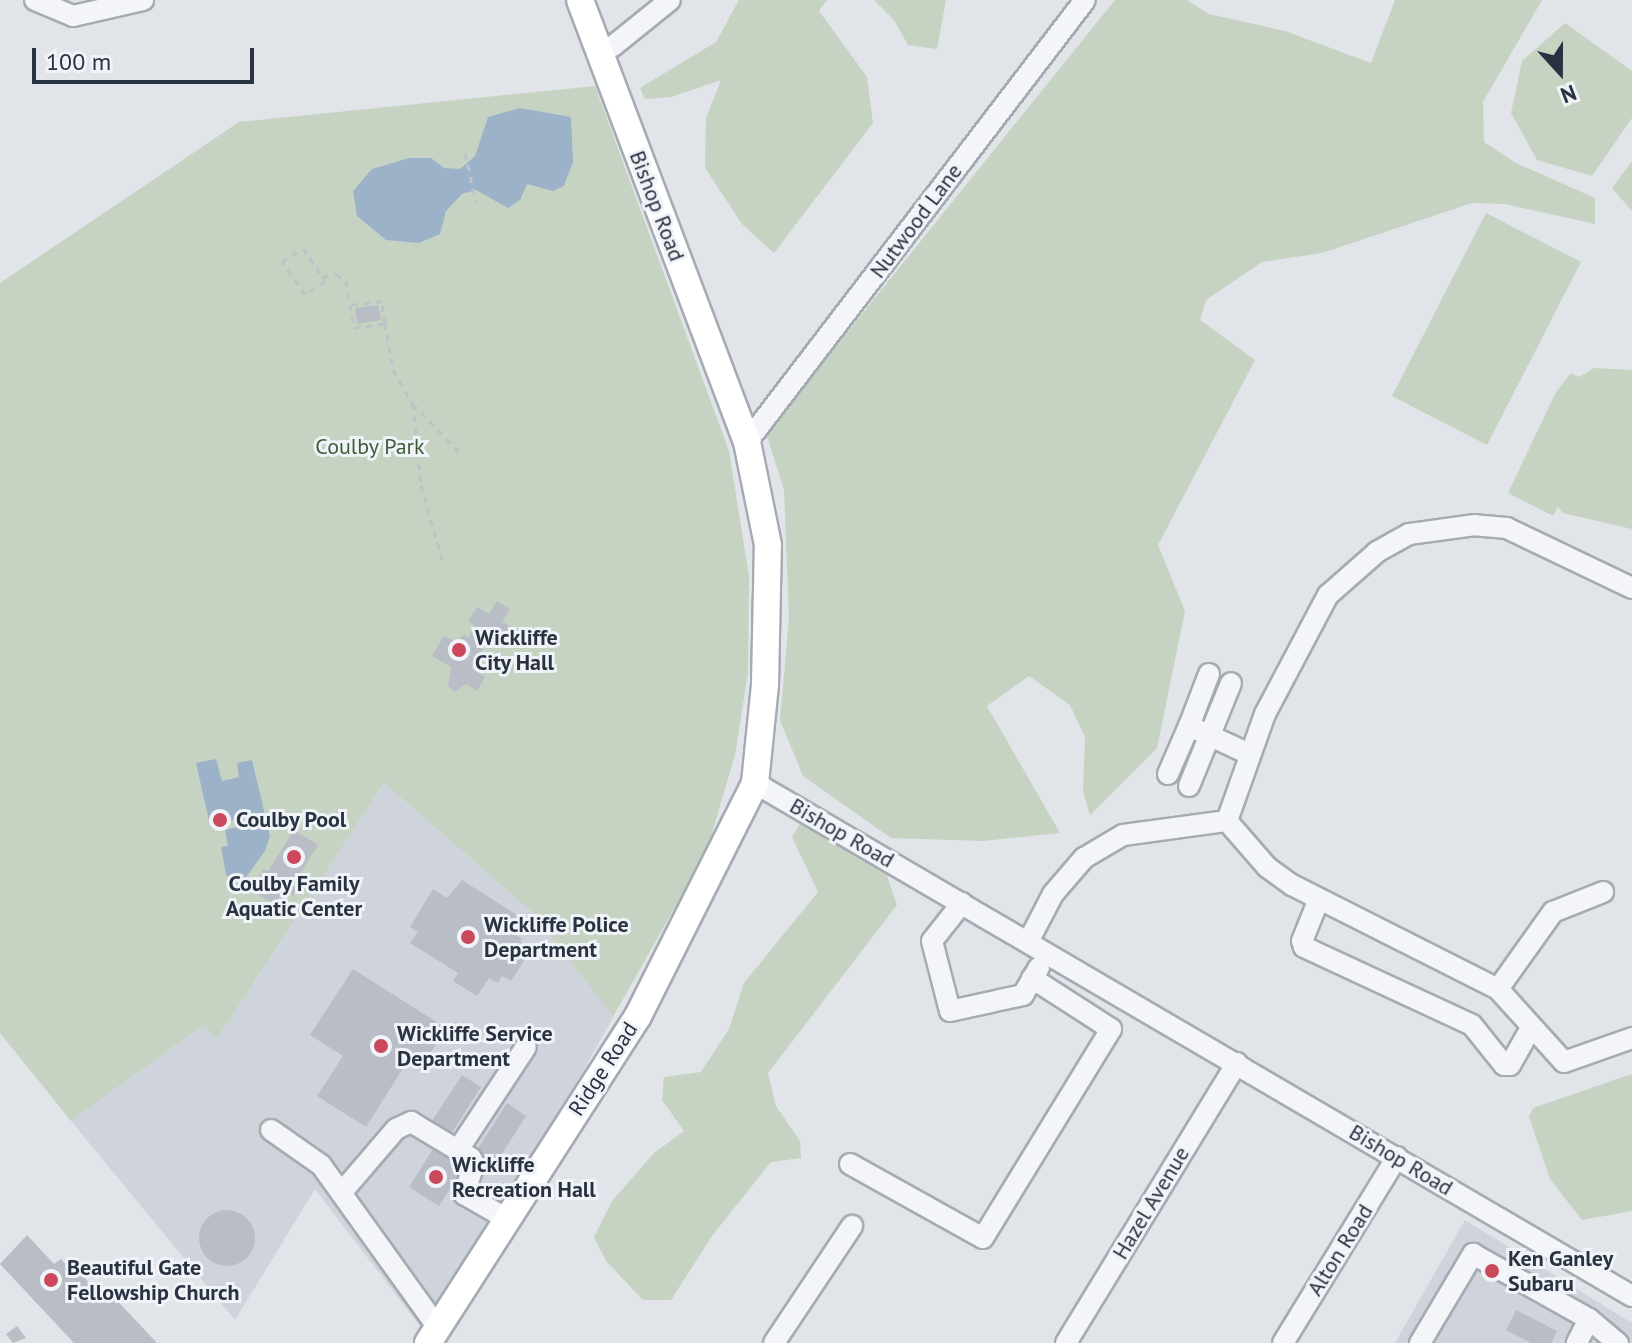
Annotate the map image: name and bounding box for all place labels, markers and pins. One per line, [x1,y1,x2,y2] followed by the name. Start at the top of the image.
[475,624,558,676] place label: Wickliffe City Hall
[450,641,468,659] marker: Wickliffe City Hall
[236,807,347,833] place label: Coulby Pool
[211,811,229,829] marker: Coulby Pool
[285,848,303,866] marker: Coulby Family Aquatic Center
[225,870,363,922] place label: Coulby Family Aquatic Center
[484,911,629,962] place label: Wickliffe Police Department
[459,928,477,946] marker: Wickliffe Police Department
[397,1020,553,1072] place label: Wickliffe Service Department
[372,1037,390,1055] marker: Wickliffe Service Department
[452,1151,596,1202] place label: Wickliffe Recreation Hall
[427,1168,445,1186] marker: Wickliffe Recreation Hall
[1508,1245,1613,1296] place label: Ken Ganley Subaru
[67,1254,240,1306] place label: Beautiful Gate Fellowship Church
[1483,1262,1501,1280] marker: Ken Ganley Subaru
[42,1271,60,1289] marker: Beautiful Gate Fellowship Church

